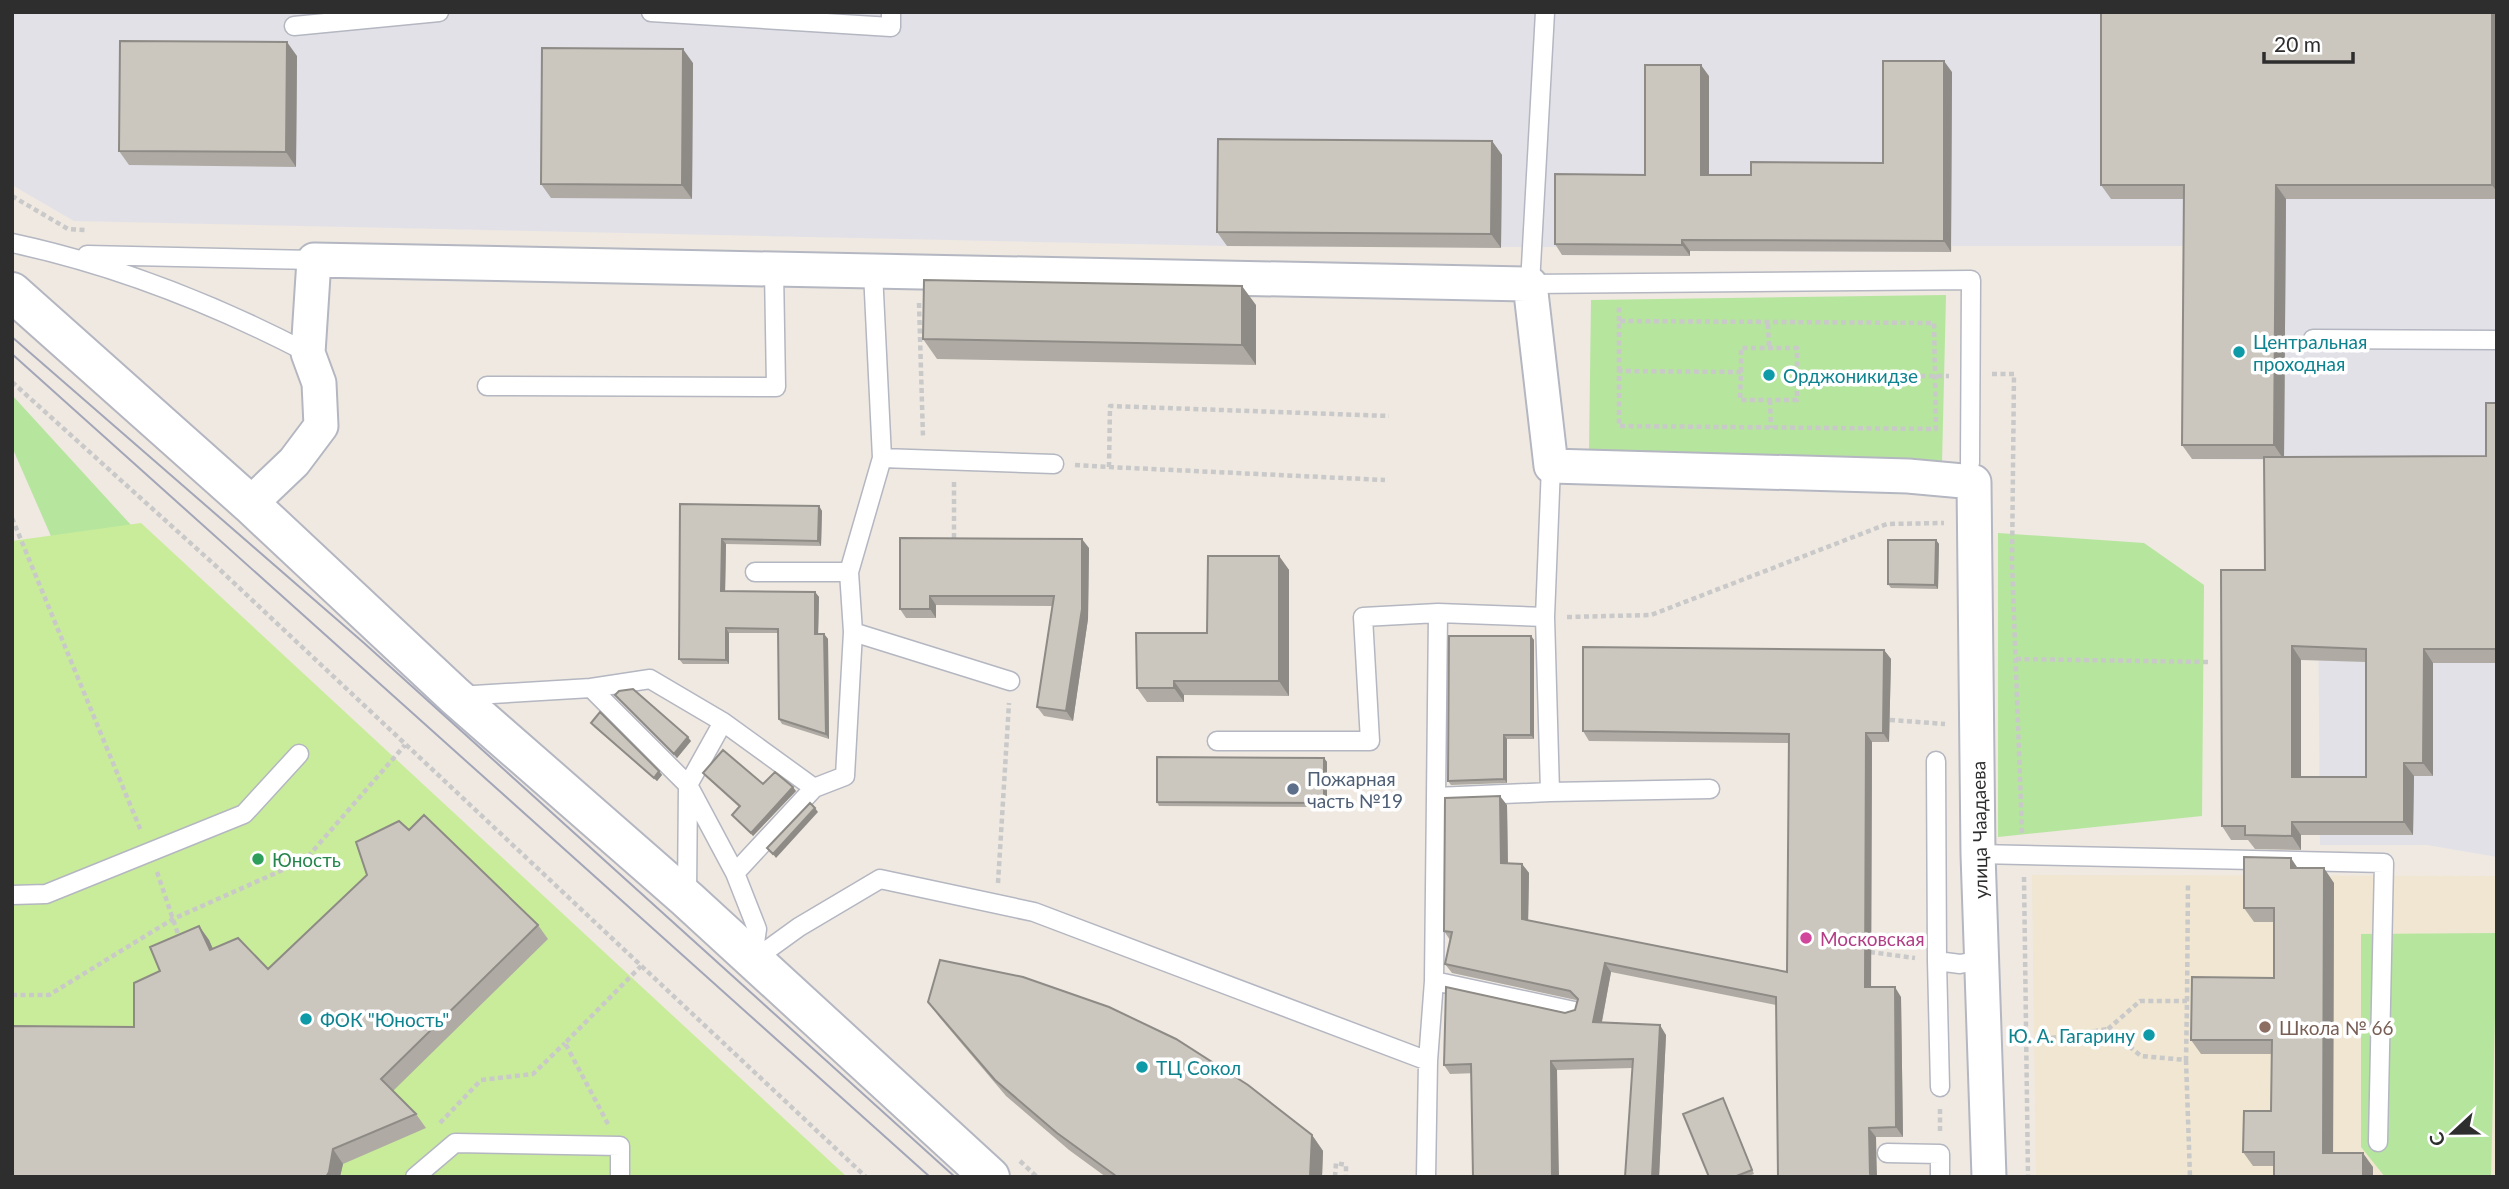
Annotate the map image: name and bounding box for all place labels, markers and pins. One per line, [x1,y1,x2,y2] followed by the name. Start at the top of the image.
[2253,330,2367,375] place label: Центральная проходная
[2231,344,2247,360] marker: Центральная проходная
[1783,364,1918,387] place label: Орджоникидзе
[1761,367,1777,383] marker: Орджоникидзе
[1307,767,1403,812] place label: Пожарная часть №19
[1285,781,1301,797] marker: Пожарная часть №19
[272,848,341,871] place label: Юность
[250,851,266,867] marker: Юность
[1820,927,1925,950] place label: Московская
[1798,930,1814,946] marker: Московская
[320,1008,449,1031] place label: ФОК "Юность"
[298,1011,314,1027] marker: ФОК "Юность"
[2279,1016,2394,1039] place label: Школа № 66
[2257,1019,2273,1035] marker: Школа № 66
[2008,1024,2135,1047] place label: Ю. А. Гагарину
[2141,1027,2157,1043] marker: Ю. А. Гагарину
[1156,1056,1241,1079] place label: ТЦ Сокол
[1134,1059,1150,1075] marker: ТЦ Сокол

